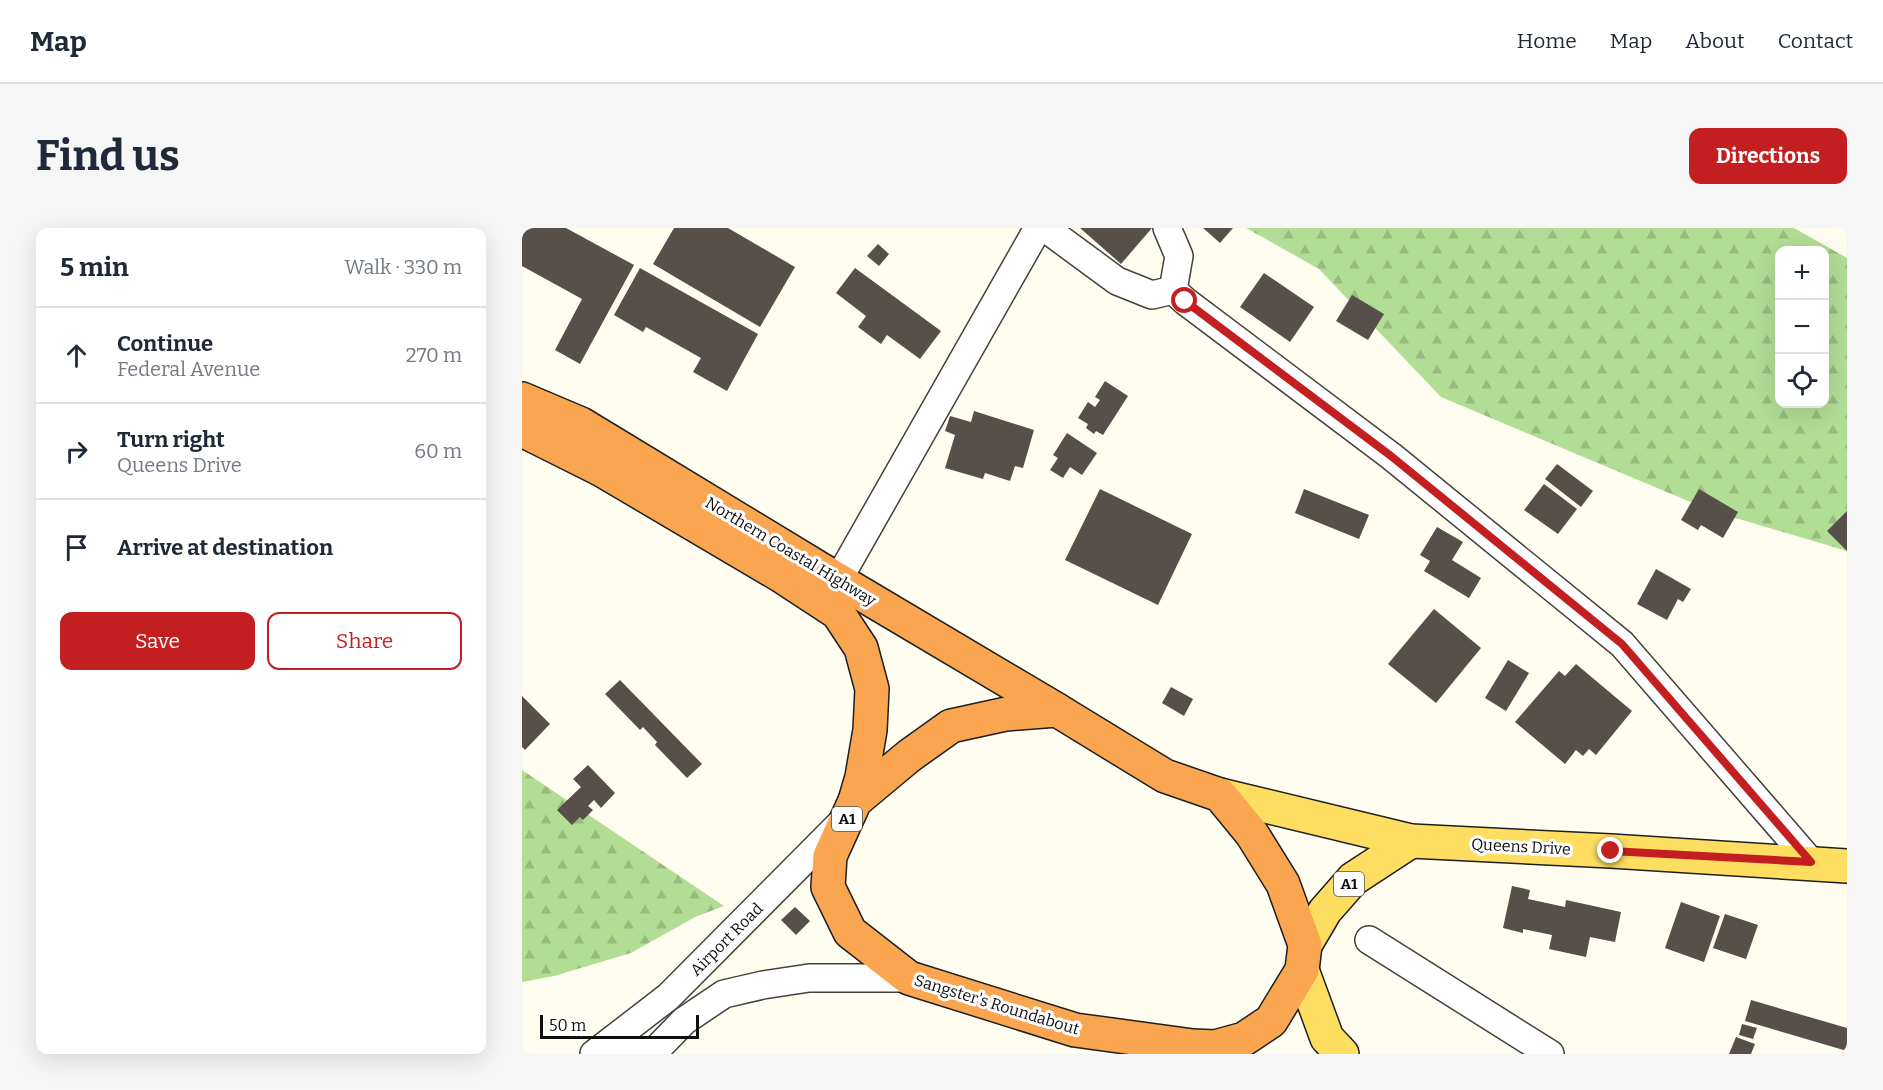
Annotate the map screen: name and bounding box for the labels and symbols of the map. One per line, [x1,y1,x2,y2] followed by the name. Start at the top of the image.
[1171,287,1197,313] route start
[702,493,880,610] street label: Northern Coastal Highway
[832,807,862,831] road number: A1
[1471,834,1571,859] street label: Queens Drive
[1597,837,1623,863] route end
[1334,872,1364,896] road number: A1
[686,899,767,980] street label: Airport Road
[912,970,1082,1039] street label: Sangster's Roundabout
[540,1012,699,1040] scale bar

